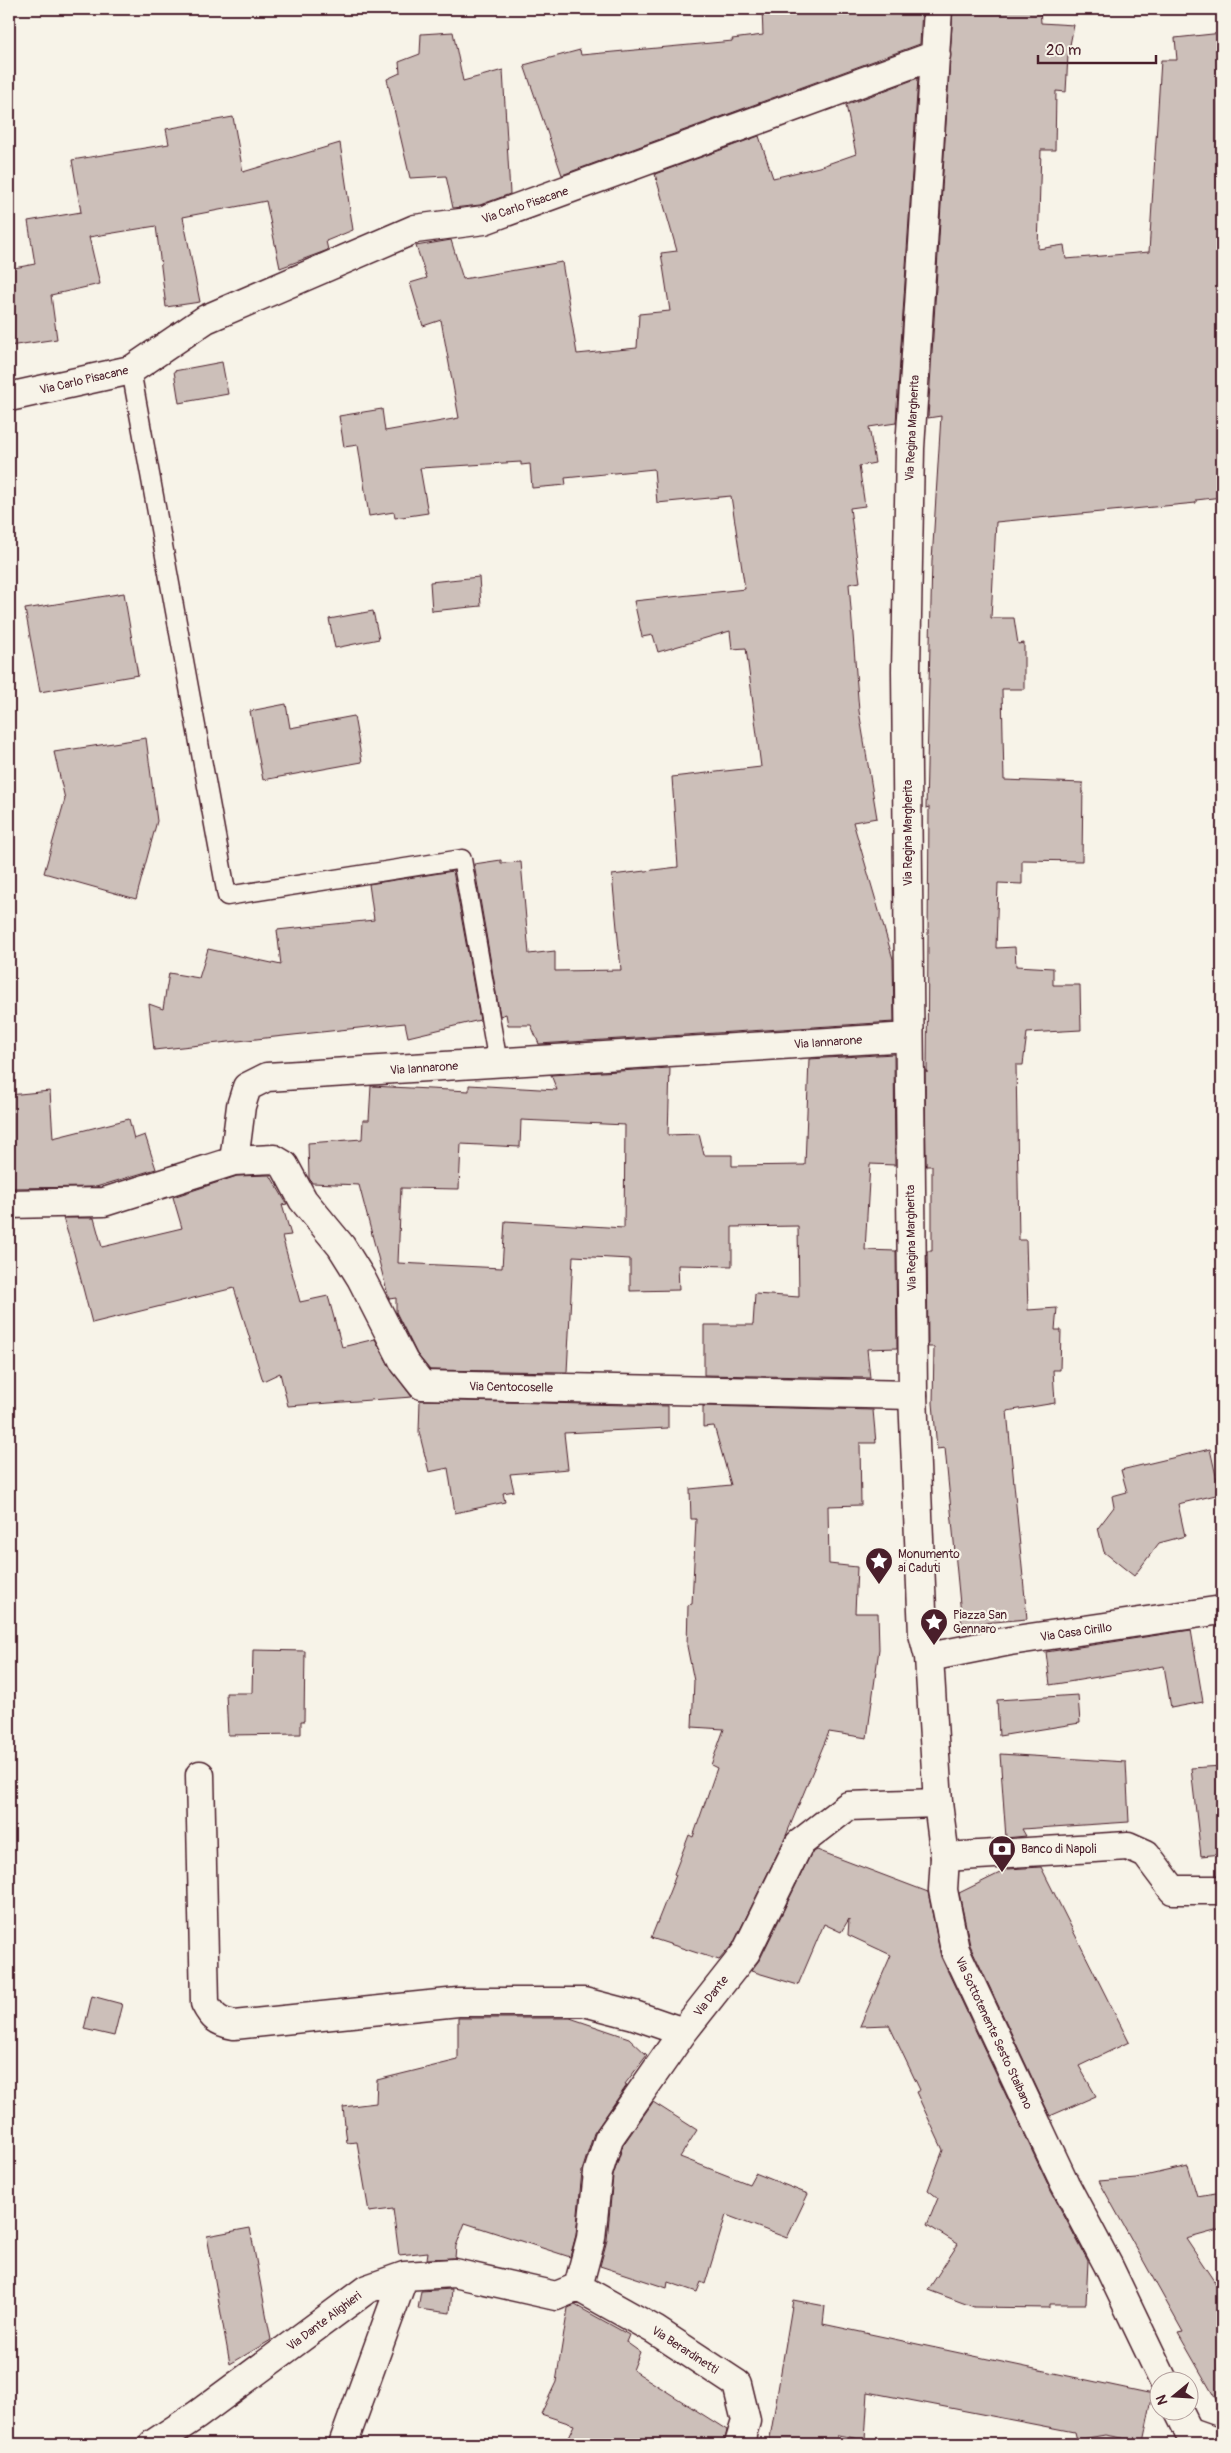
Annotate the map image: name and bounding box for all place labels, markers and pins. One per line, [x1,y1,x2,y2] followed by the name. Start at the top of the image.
[864,1546,894,1585] place icon: Monumento ai Caduti
[898,1547,960,1576] place label: Monumento ai Caduti
[919,1607,949,1646] place icon: Piazza San Gennaro
[953,1608,1007,1637] place label: Piazza San Gennaro
[987,1834,1017,1873] bank icon: Banco di Napoli
[1021,1842,1096,1857] place label: Banco di Napoli

